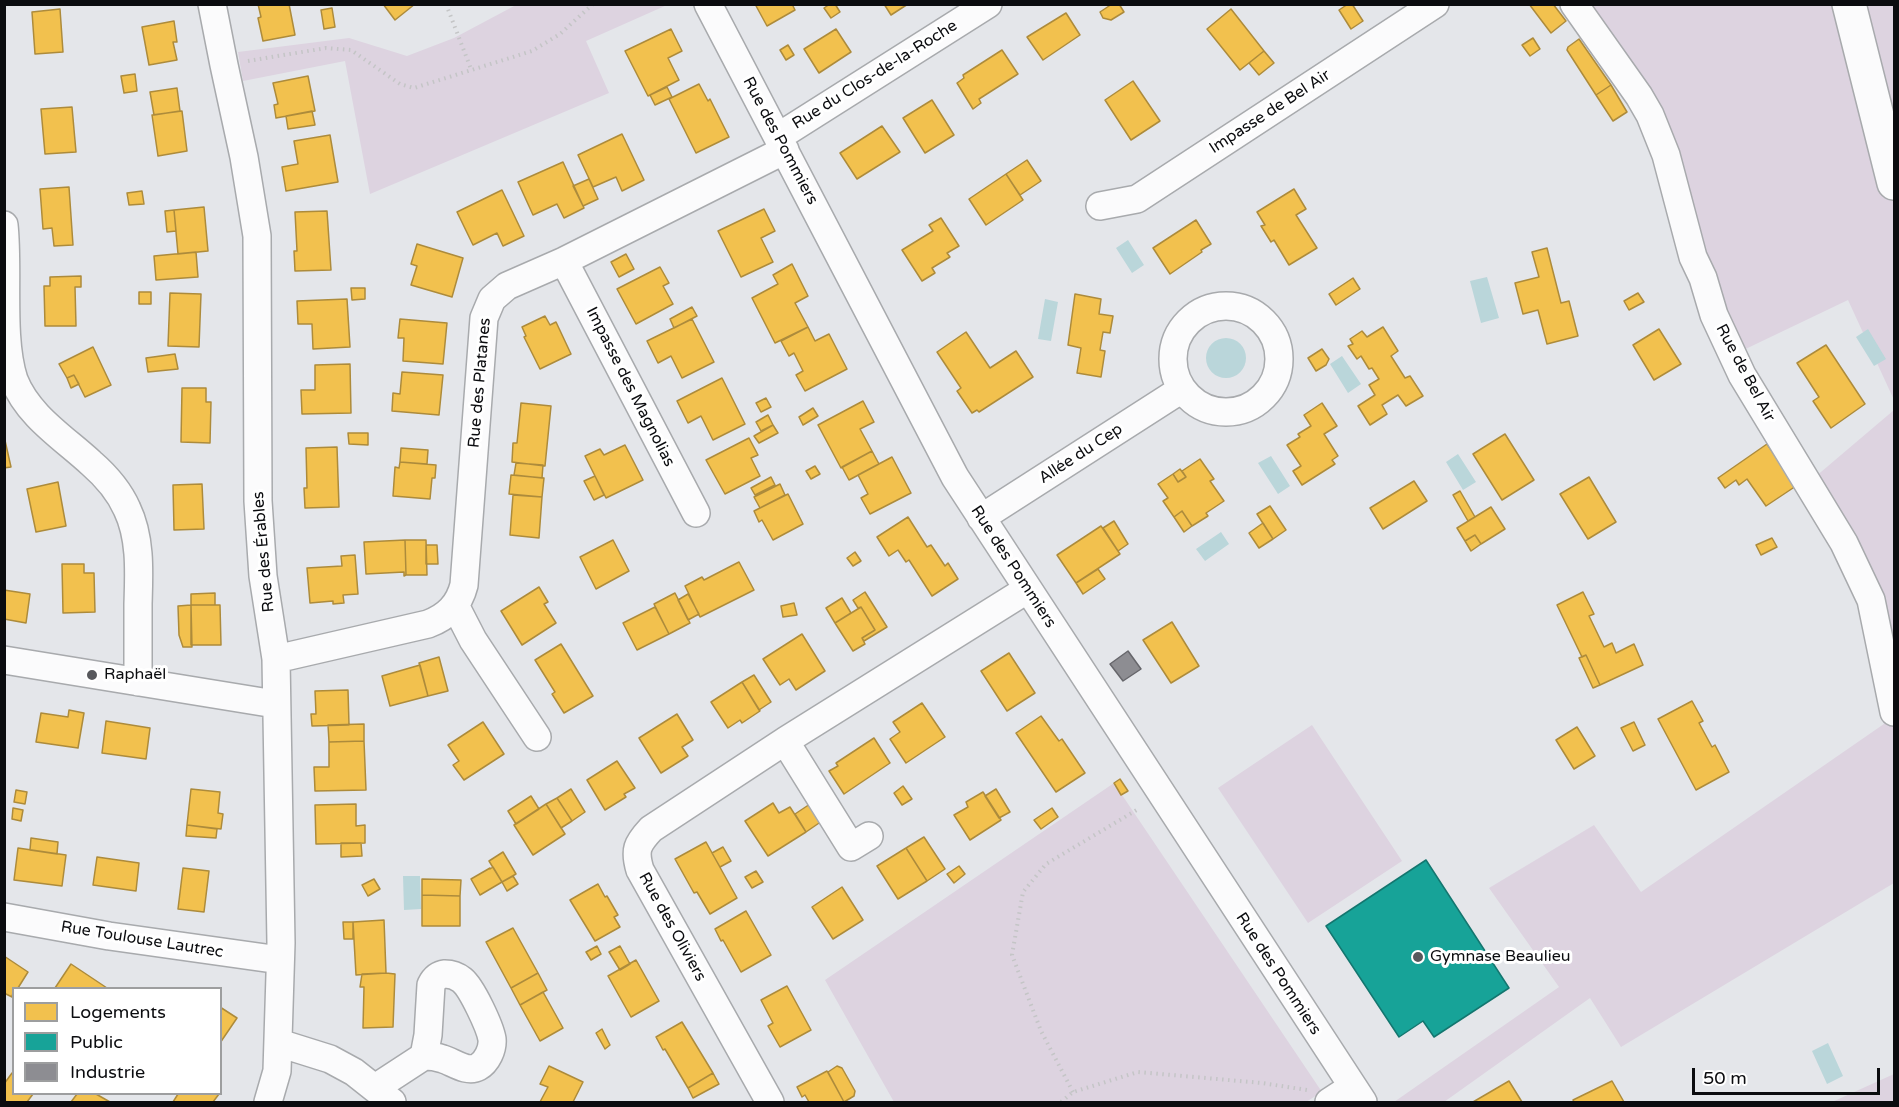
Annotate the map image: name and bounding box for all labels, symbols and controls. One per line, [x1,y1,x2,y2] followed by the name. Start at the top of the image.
[789,16,961,134] street label: Rue du Clos-de-la-Roche
[1206,66,1334,158] street label: Impasse de Bel Air
[738,74,822,208] street label: Rue des Pommiers
[581,304,679,470] street label: Impasse des Magnolias
[465,317,495,449] street label: Rue des Platanes
[1711,321,1779,425] street label: Rue de Bel Air
[1035,420,1127,488] street label: Allée du Cep
[249,491,279,613] street label: Rue des Érables
[966,502,1060,632] street label: Rue des Pommiers
[104,665,166,685] place label: Raphaël
[85,668,99,682] marker: Raphaël
[634,869,710,985] street label: Rue des Oliviers
[1231,909,1325,1039] street label: Rue des Pommiers
[59,918,225,962] street label: Rue Toulouse Lautrec
[1430,947,1571,967] place label: Gymnase Beaulieu
[1411,950,1425,964] marker: Gymnase Beaulieu
[12,987,222,1095] legend
[70,1001,166,1023] text: Logements
[70,1031,123,1053] text: Public
[1695,1056,1882,1094] scale bar
[70,1061,145,1083] text: Industrie
[1703,1067,1747,1089] text: 50 m

